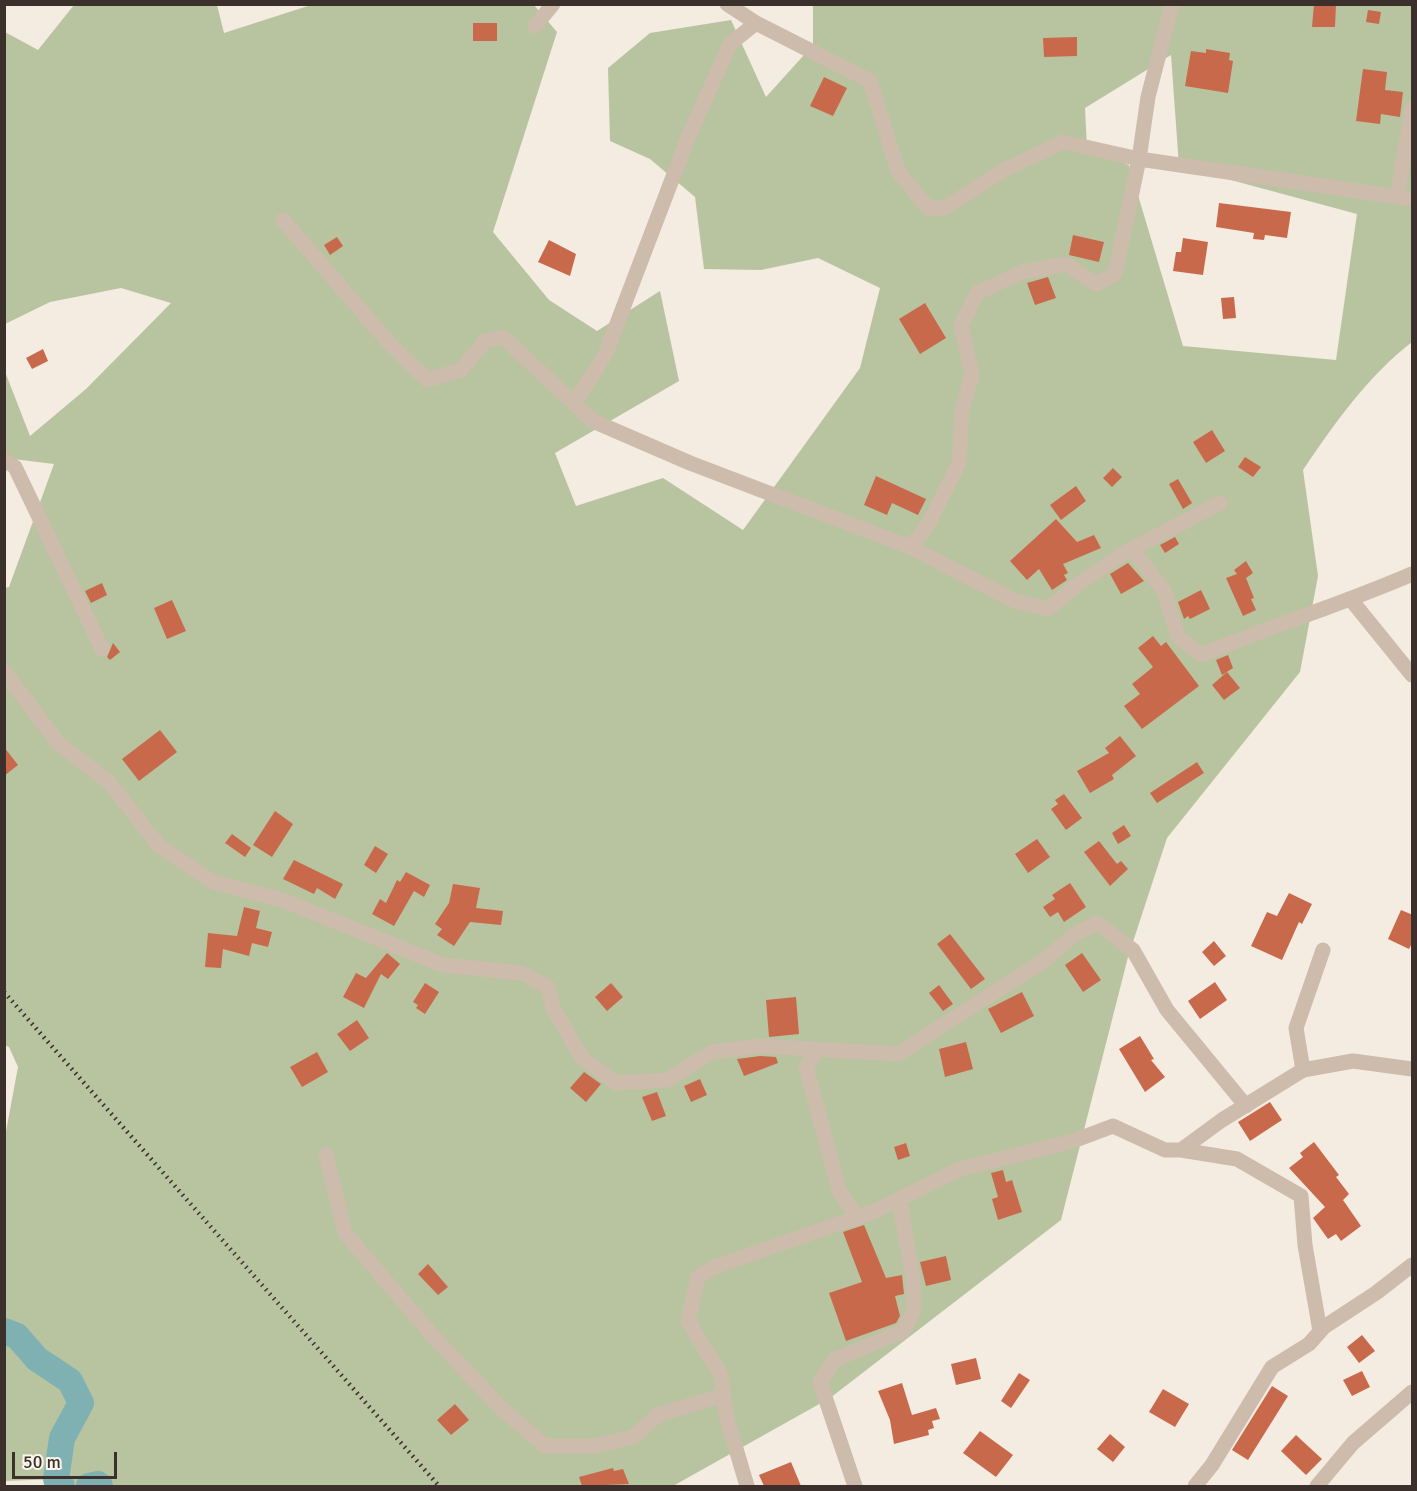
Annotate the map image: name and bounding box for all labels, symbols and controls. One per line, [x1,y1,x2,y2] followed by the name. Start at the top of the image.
[15,1440,120,1478] scale bar
[23,1451,61,1473] text: 50 m

